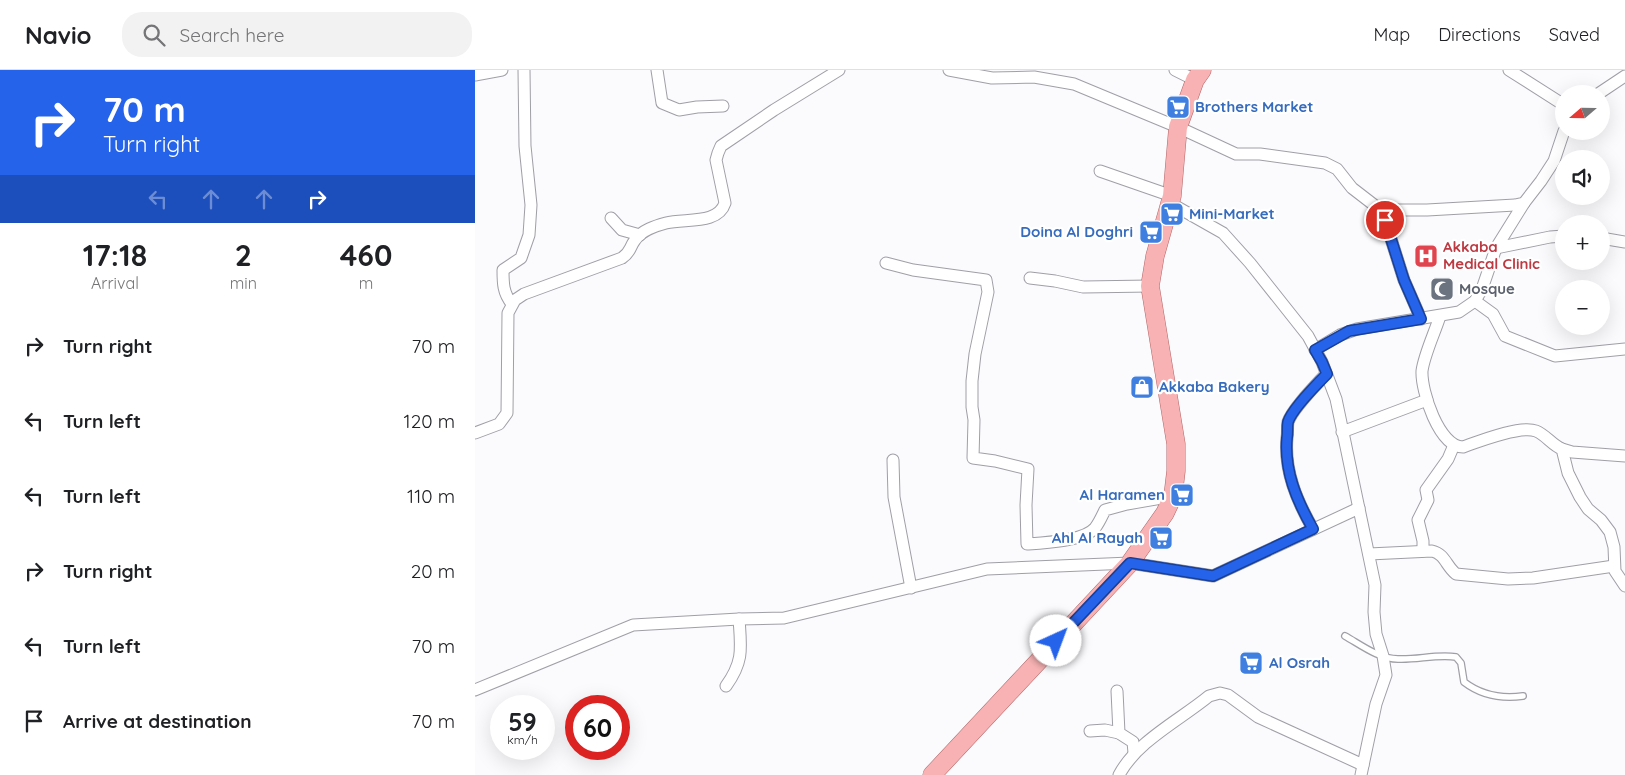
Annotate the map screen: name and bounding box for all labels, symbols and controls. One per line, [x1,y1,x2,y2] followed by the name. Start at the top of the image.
[122,12,472,57] search box
[25,20,92,50] text: Navio
[140,21,168,49] icon: search
[180,23,284,47] text: Search here
[1373,23,1410,46] text: Map
[1438,23,1521,46] text: Directions
[1549,23,1600,46] text: Saved
[1555,85,1610,140] north arrow
[1555,85,1610,335] map controls
[103,87,186,131] text: 70 m
[20,90,85,155] icon: right
[1165,94,1191,120] supermarket icon: Brothers Market
[1195,97,1314,116] place label: Brothers Market
[103,130,200,158] text: Turn right
[1555,150,1610,205] button: sound
[144,185,172,213] icon: left
[197,185,225,213] icon: ahead
[250,185,278,213] icon: ahead
[303,185,331,213] icon: right
[1364,199,1406,241] pin
[1159,201,1185,227] supermarket icon: Mini-Market
[1189,204,1275,223] place label: Mini-Market
[1371,206,1399,234] icon: arrive
[1555,215,1610,270] button: +
[1138,219,1164,245] supermarket icon: Doina Al Doghri
[1020,222,1133,241] place label: Doina Al Doghri
[83,236,147,274] text: 17:18
[235,236,252,274] text: 2
[340,236,392,274] text: 460
[1443,237,1540,273] place label: Akkaba Medical Clinic
[1413,243,1439,269] hospital icon: Akkaba Medical Clinic
[91,273,139,293] text: Arrival
[230,273,257,293] text: min
[359,273,373,293] text: m
[1429,276,1455,302] mosque icon: Mosque
[1459,279,1515,298] place label: Mosque
[1555,280,1610,335] button: −
[20,332,48,360] icon: right
[63,334,152,358] text: Turn right
[411,334,455,358] text: 70 m
[1129,374,1155,400] shop icon: Akkaba Bakery
[1159,377,1270,396] place label: Akkaba Bakery
[20,407,48,435] icon: left
[63,409,141,433] text: Turn left
[404,409,455,433] text: 120 m
[20,482,48,510] icon: left
[1169,482,1195,508] supermarket icon: Al Haramen
[63,484,141,508] text: Turn left
[407,484,455,508] text: 110 m
[1080,485,1165,504] place label: Al Haramen
[1148,525,1174,551] supermarket icon: Ahl Al Rayah
[1052,528,1143,547] place label: Ahl Al Rayah
[20,557,48,585] icon: right
[63,559,152,583] text: Turn right
[411,559,455,583] text: 20 m
[1029,614,1081,666] position arrow
[20,632,48,660] icon: left
[63,634,141,658] text: Turn left
[411,634,455,658] text: 70 m
[1238,650,1264,676] supermarket icon: Al Osrah
[1269,653,1330,672] place label: Al Osrah
[565,695,630,760] speed limit sign: 60
[508,706,537,737] text: 59
[20,707,48,735] icon: arrive
[63,709,252,733] text: Arrive at destination
[411,709,455,733] text: 70 m
[507,732,538,747] text: km/h

